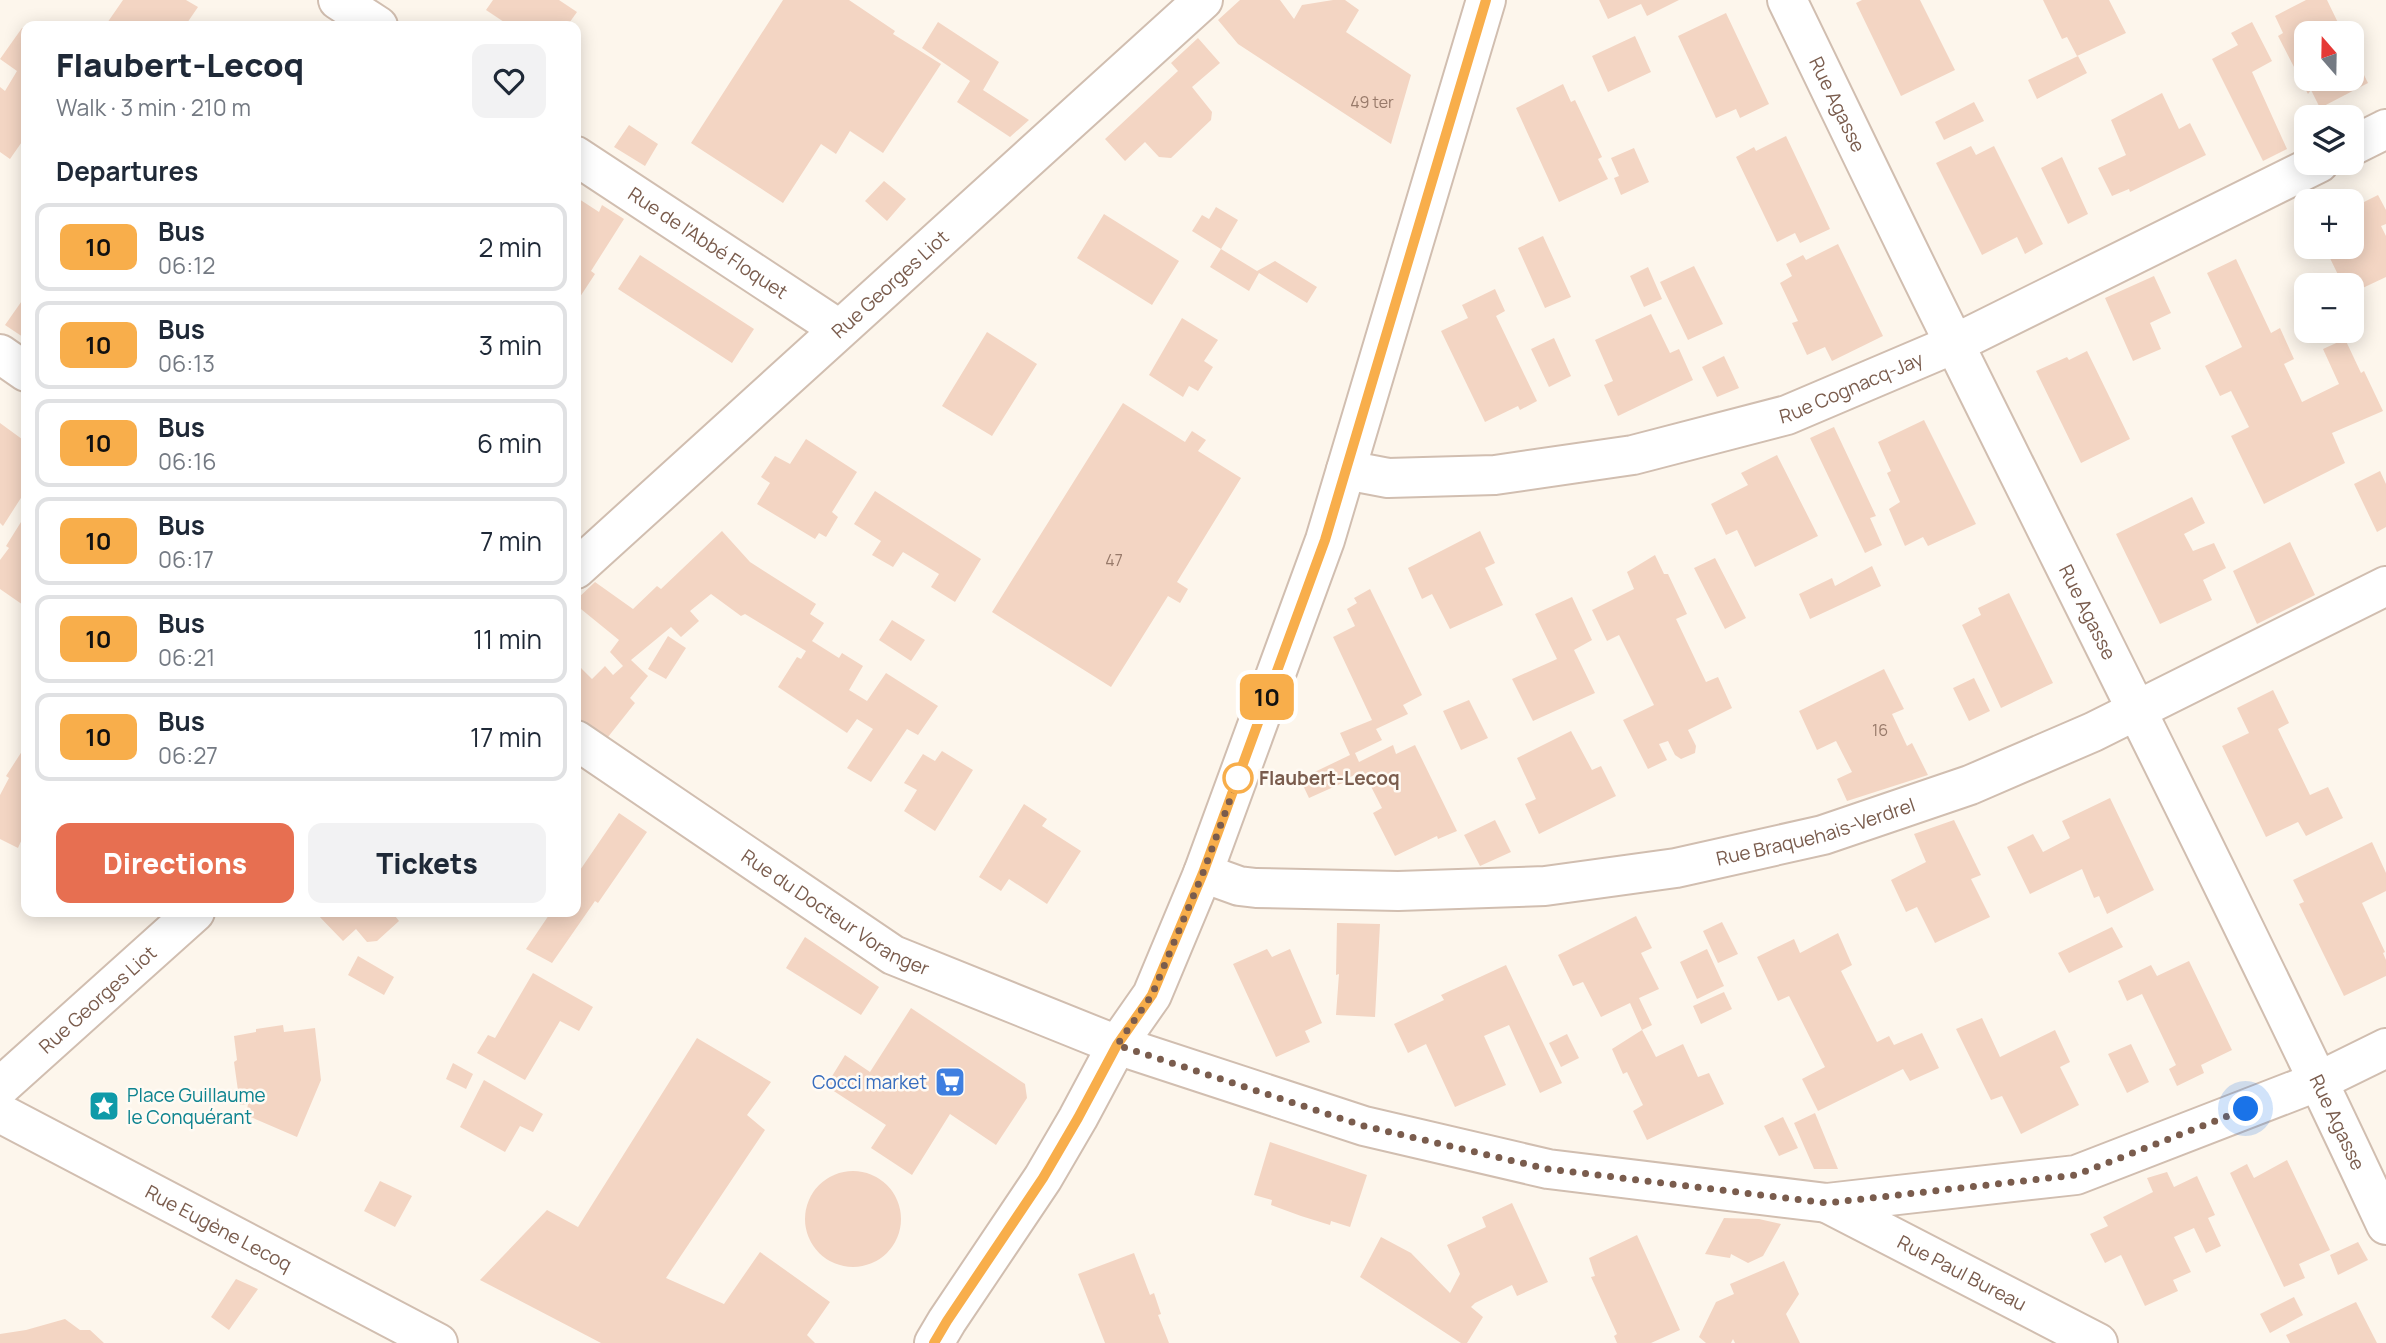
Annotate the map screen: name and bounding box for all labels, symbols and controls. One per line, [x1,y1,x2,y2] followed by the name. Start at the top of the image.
[2294,21,2364,91] north arrow
[2294,21,2364,343] map controls
[56,42,304,87] text: Flaubert-Lecoq
[472,44,546,118] button: heart
[1803,52,1872,156] street label: Rue Agasse
[56,91,251,123] text: Walk · 3 min · 210 m
[1350,91,1394,113] house number: 49 ter
[2294,105,2364,175] button: layers
[56,153,198,189] text: Departures
[623,181,793,305] street label: Rue de l'Abbé Floquet
[2294,189,2364,259] button: +
[158,213,205,249] text: Bus
[826,224,954,344] street label: Rue Georges Liot
[478,229,542,265] text: 2 min
[85,230,112,263] text: 10
[158,249,215,281] text: 06:12
[2294,273,2364,343] button: −
[158,311,205,347] text: Bus
[479,327,542,363] text: 3 min
[85,328,112,361] text: 10
[1777,346,1927,429] street label: Rue Cognacq-Jay
[158,347,215,379] text: 06:13
[158,409,205,445] text: Bus
[477,425,542,461] text: 6 min
[85,426,112,459] text: 10
[158,445,216,477] text: 06:16
[158,507,205,543] text: Bus
[480,523,542,559] text: 7 min
[85,524,112,557] text: 10
[158,543,214,575] text: 06:17
[1105,549,1123,571] house number: 47
[2053,560,2122,664] street label: Rue Agasse
[158,605,205,641] text: Bus
[473,621,542,657] text: 11 min
[85,622,112,655] text: 10
[158,641,215,673] text: 06:21
[1236,674,1298,720] line badge: 10
[1254,680,1280,713] text: 10
[158,703,205,739] text: Bus
[470,719,542,755] text: 17 min
[1872,719,1888,741] house number: 16
[85,720,112,753] text: 10
[158,739,218,771] text: 06:27
[1223,763,1253,793] marker: Flaubert-Lecoq
[1259,765,1400,791] place label: Flaubert-Lecoq
[1714,792,1918,872] street label: Rue Braquehais-Verdrel
[56,823,294,903] button: Directions
[308,823,546,903] button: Tickets
[736,843,933,981] street label: Rue du Docteur Voranger
[33,940,162,1059] street label: Rue Georges Liot
[933,1065,967,1099] supermarket icon: Cocci market
[812,1069,927,1095] place label: Cocci market
[2304,1070,2371,1174] street label: Rue Agasse
[127,1082,266,1130] place label: Place Guillaume le Conquérant
[87,1089,121,1123] place icon: Place Guillaume le Conquérant
[2228,1091,2263,1126] your location
[141,1179,297,1277] street label: Rue Eugène Lecoq
[1893,1229,2031,1317] street label: Rue Paul Bureau

